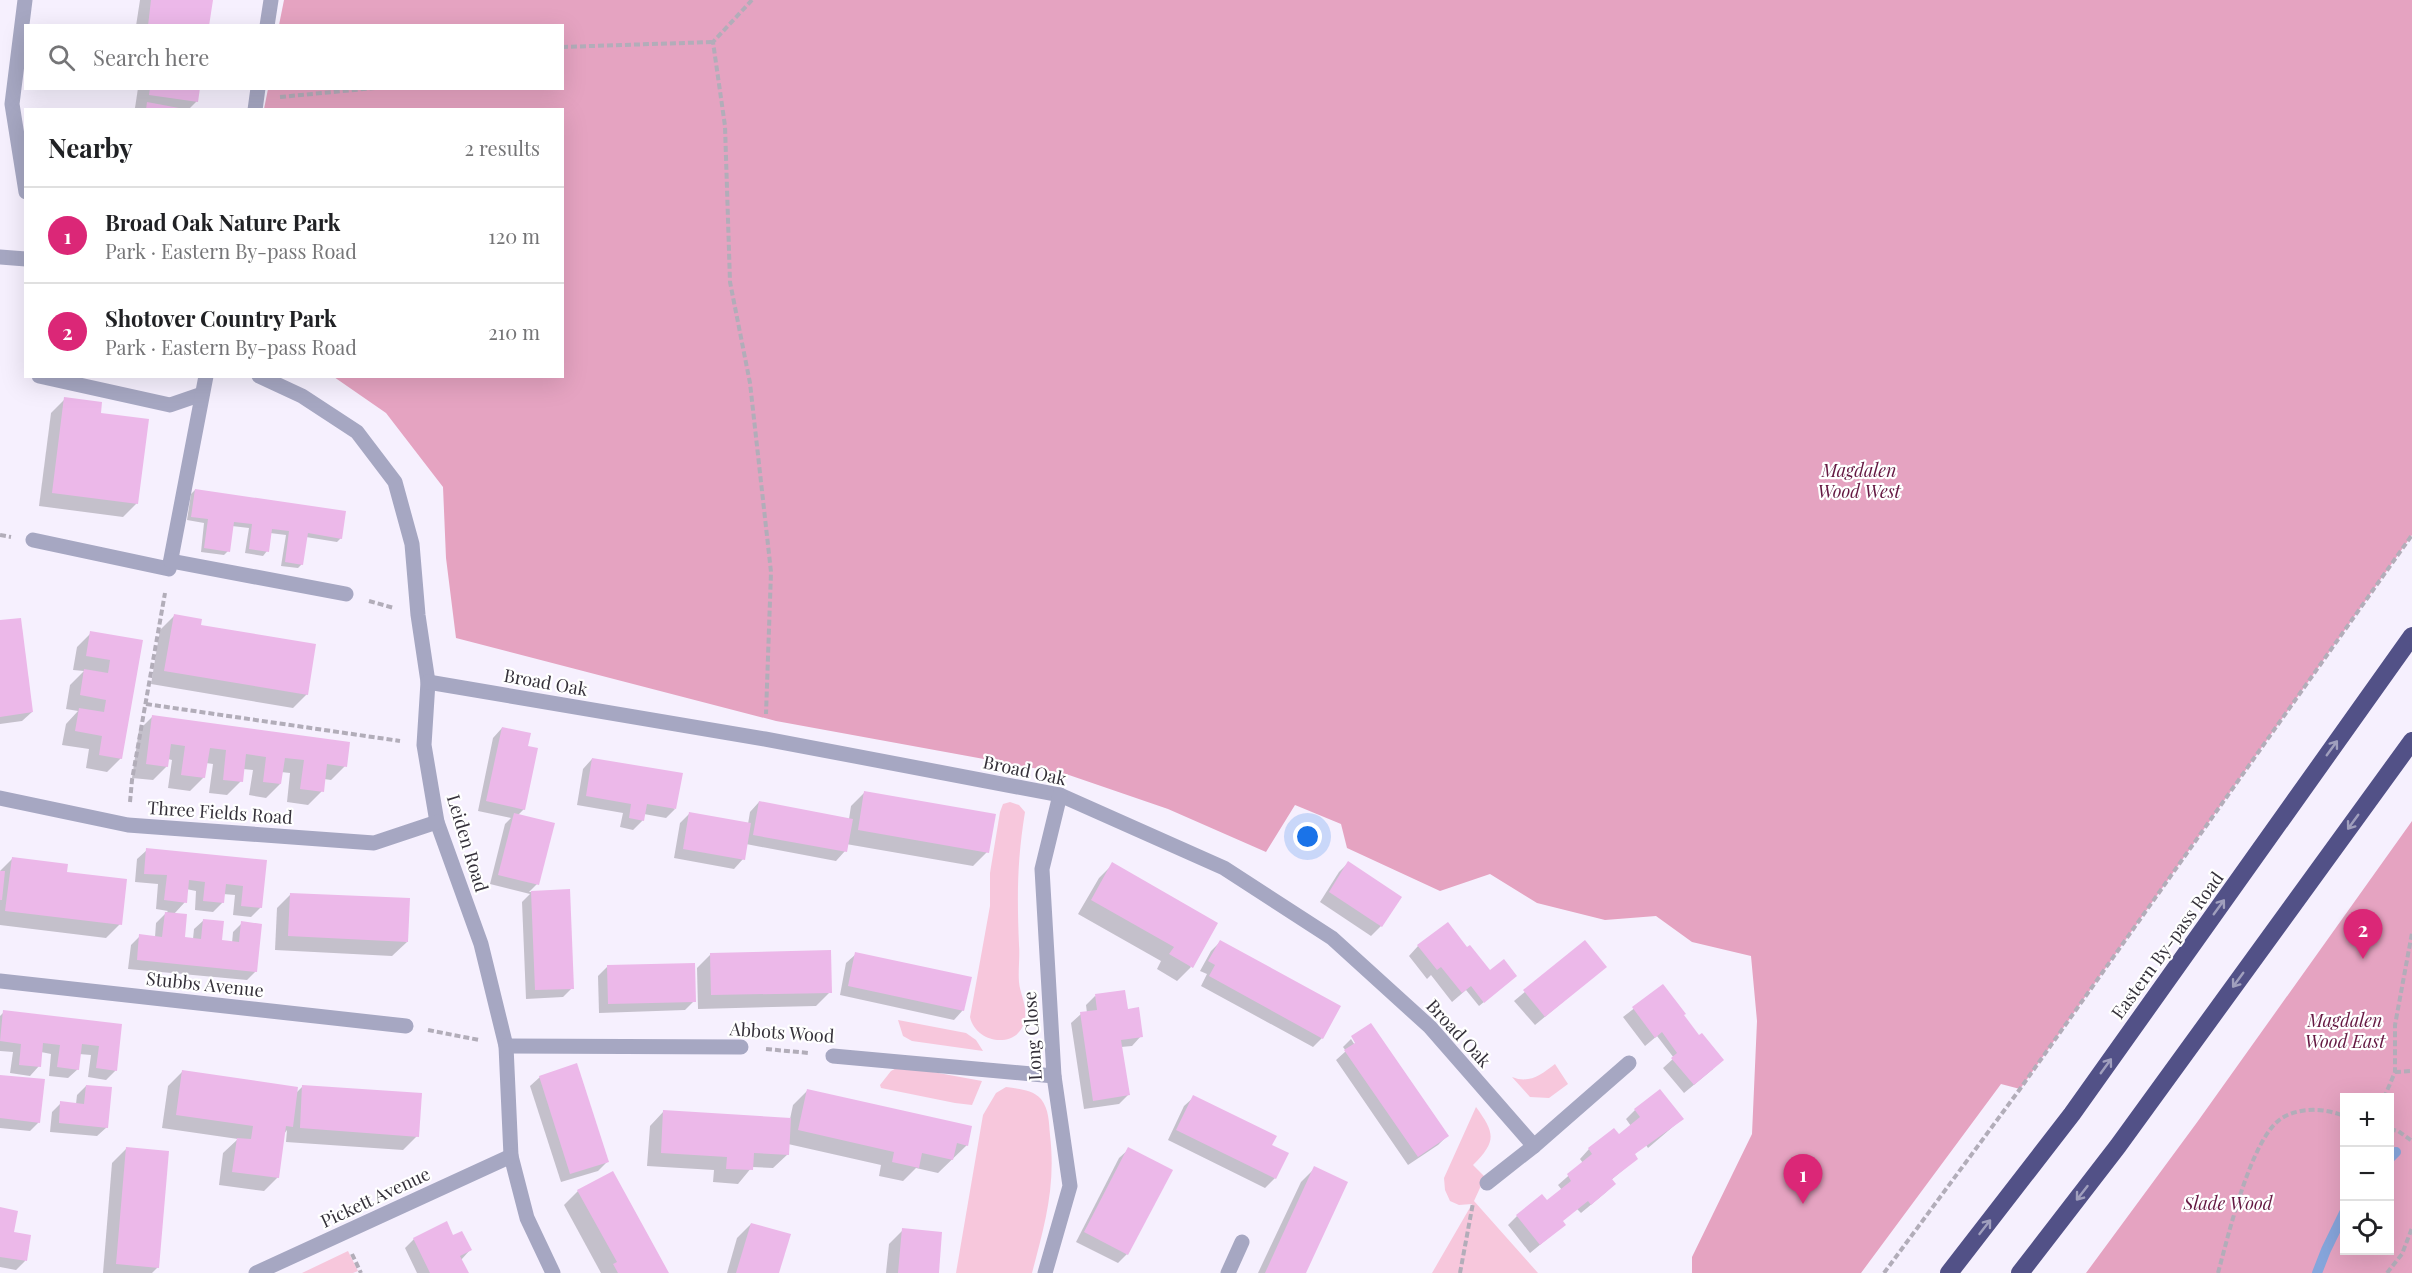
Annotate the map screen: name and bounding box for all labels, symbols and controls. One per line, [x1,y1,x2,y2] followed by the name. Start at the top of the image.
[24,24,564,90] search box
[45,41,78,74] icon: search
[93,42,209,72] text: Search here
[48,130,133,165] text: Nearby
[465,134,540,161] text: 2 results
[105,207,340,237] text: Broad Oak Nature Park
[64,222,71,249] text: 1
[488,222,540,249] text: 120 m
[105,237,357,264] text: Park · Eastern By-pass Road
[105,303,337,333] text: Shotover Country Park
[62,318,73,345] text: 2
[488,318,540,345] text: 210 m
[105,333,357,360] text: Park · Eastern By-pass Road
[1817,458,1902,503] park label: Magdalen Wood West
[502,663,590,701] street label: Broad Oak
[2326,741,2338,757] one-way arrow
[981,749,1069,791] street label: Broad Oak
[442,791,494,895] street label: Leiden Road
[147,795,294,829] street label: Three Fields Road
[2347,814,2359,830] one-way arrow
[1293,822,1322,851] your location
[2105,866,2229,1023] street label: Eastern By-pass Road
[2213,900,2225,916] one-way arrow
[2344,910,2382,959] pin: 2
[145,966,265,1002] street label: Stubbs Avenue
[2232,972,2245,988] one-way arrow
[1017,991,1047,1081] street label: Long Close
[1421,994,1497,1072] street label: Broad Oak
[2305,1008,2386,1053] park label: Magdalen Wood East
[728,1016,836,1048] street label: Abbots Wood
[2100,1058,2112,1074] one-way arrow
[2340,1093,2394,1255] map controls
[2340,1093,2394,1147] button: +
[2340,1147,2394,1201] button: −
[1784,1154,1822,1204] pin: 1
[316,1161,434,1233] street label: Pickett Avenue
[2076,1184,2088,1200] one-way arrow
[2182,1191,2274,1215] park label: Slade Wood
[2340,1201,2394,1255] button: locate
[1979,1219,1991,1235] one-way arrow

